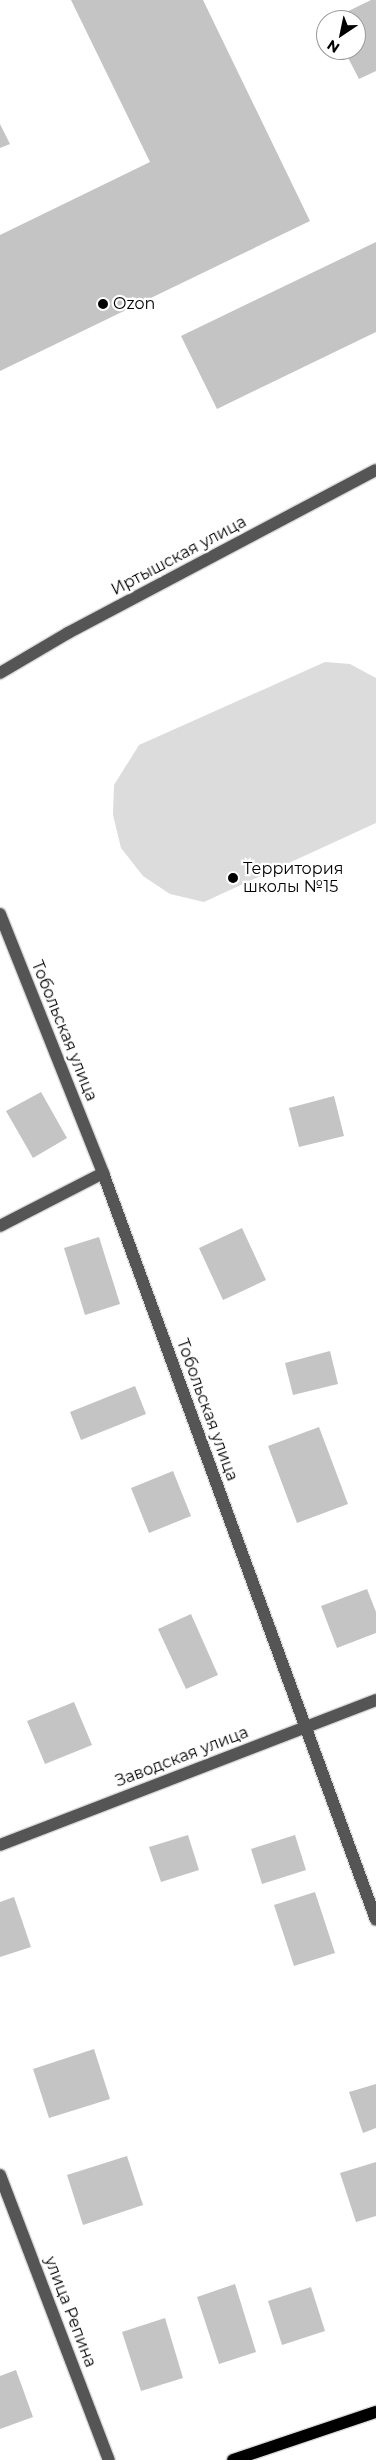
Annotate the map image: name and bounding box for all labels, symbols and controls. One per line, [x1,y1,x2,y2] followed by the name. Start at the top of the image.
[316,10,366,60] north arrow
[323,36,343,57] text: N
[113,294,155,314] place label: Ozon
[97,298,109,310] marker: Ozon
[108,512,250,600] street label: Иртышская улица
[243,859,343,897] place label: Территория школы №15
[227,872,239,884] marker: Территория школы №15
[27,958,101,1104] street label: Тобольская улица
[172,1336,242,1484] street label: Тобольская улица
[113,1723,251,1791] street label: Заводская улица
[40,2254,100,2370] street label: улица Репина

